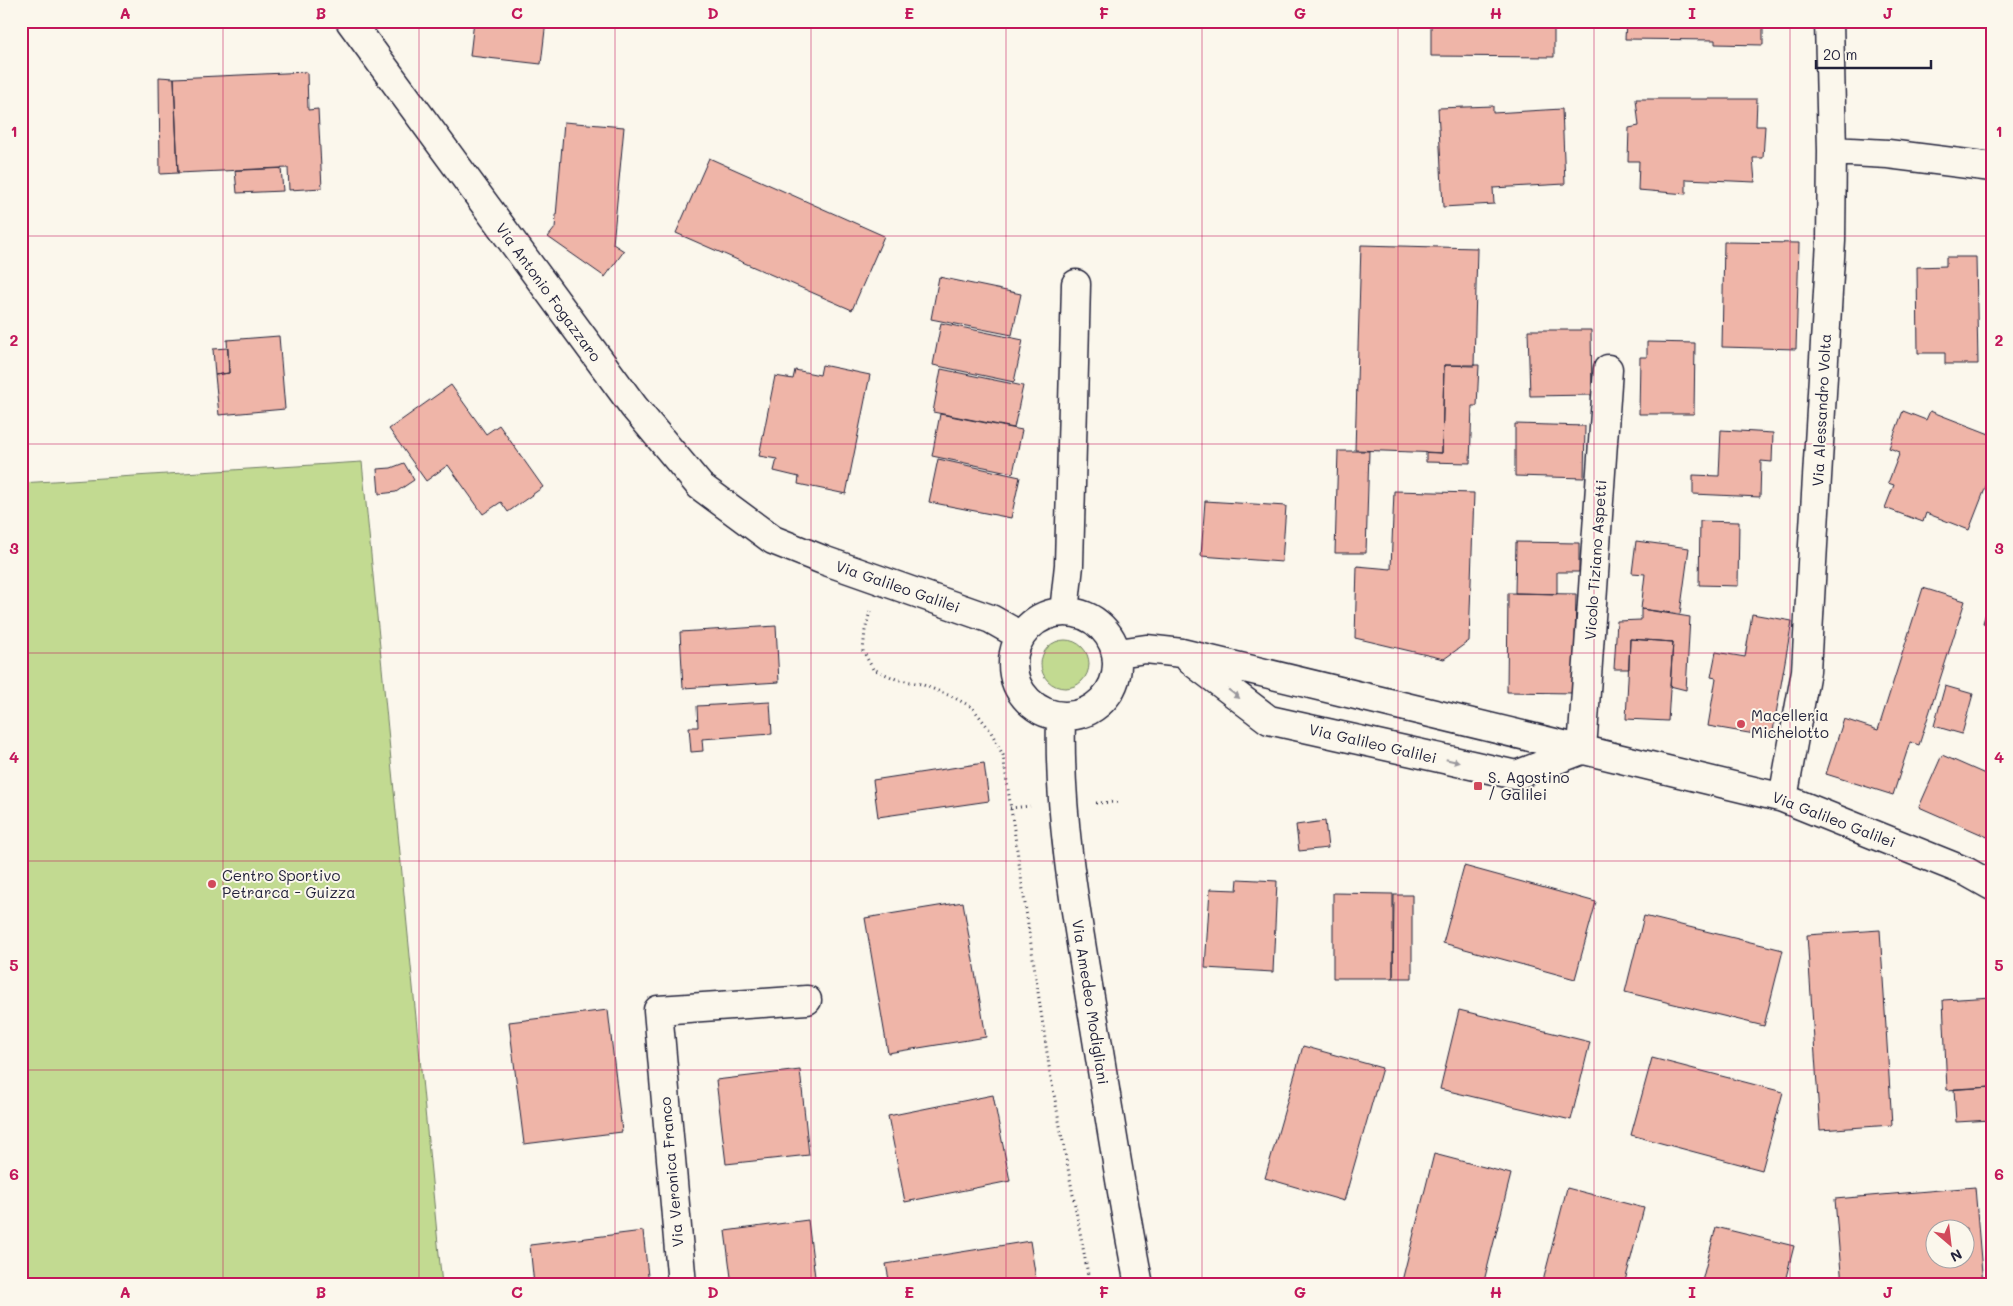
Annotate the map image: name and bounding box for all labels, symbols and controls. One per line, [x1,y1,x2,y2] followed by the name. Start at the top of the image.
[119,2,131,23] text: A
[316,2,326,23] text: B
[511,2,523,23] text: C
[707,2,719,23] text: D
[904,2,914,23] text: E
[1099,2,1109,23] text: F
[1294,2,1306,23] text: G
[1490,2,1502,23] text: H
[1688,2,1696,23] text: I
[1883,2,1893,23] text: J
[1816,38,1930,70] scale bar
[1823,44,1857,64] text: 20 m
[10,120,18,141] text: 1
[1995,120,2003,141] text: 1
[492,219,606,365] street label: Via Antonio Fogazzaro
[10,329,19,350] text: 2
[1995,329,2004,350] text: 2
[1807,333,1835,487] street label: Via Alessandro Volta
[1579,479,1611,641] street label: Vicolo Tiziano Aspetti
[9,537,19,558] text: 3
[1994,537,2004,558] text: 3
[833,555,963,617] street label: Via Galileo Galilei
[1227,688,1240,699] one-way arrow
[1751,705,1829,742] place label: Macelleria Michelotto
[1735,718,1747,730] marker: Macelleria Michelotto
[1307,719,1439,767] street label: Via Galileo Galilei
[9,746,19,767] text: 4
[1994,746,2004,767] text: 4
[1446,757,1461,765] one-way arrow
[1488,767,1569,804] place label: S. Agostino / Galilei
[1472,780,1484,792] marker: S. Agostino / Galilei
[1770,786,1898,852] street label: Via Galileo Galilei
[222,865,356,902] place label: Centro Sportivo Petrarca - Guizza
[206,878,218,890] marker: Centro Sportivo Petrarca - Guizza
[1068,918,1114,1086] street label: Via Amedeo Modigliani
[9,954,19,975] text: 5
[1994,954,2004,975] text: 5
[654,1096,688,1248] street label: Via Veronica Franco
[9,1163,19,1184] text: 6
[1994,1163,2004,1184] text: 6
[1926,1218,1976,1268] north arrow
[1947,1245,1965,1267] text: N
[119,1281,131,1302] text: A
[316,1281,326,1302] text: B
[511,1281,523,1302] text: C
[707,1281,719,1302] text: D
[904,1281,914,1302] text: E
[1099,1281,1109,1302] text: F
[1294,1281,1306,1302] text: G
[1490,1281,1502,1302] text: H
[1688,1281,1696,1302] text: I
[1883,1281,1893,1302] text: J

